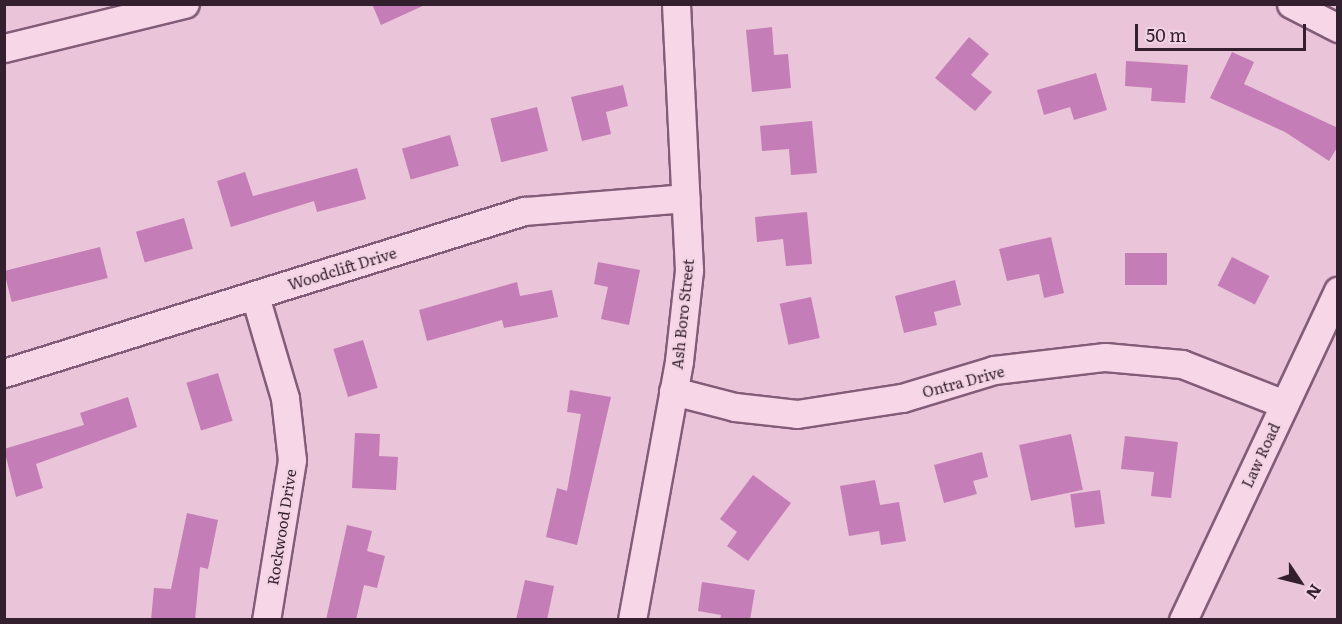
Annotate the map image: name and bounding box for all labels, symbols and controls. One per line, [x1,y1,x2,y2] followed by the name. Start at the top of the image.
[1138,12,1309,50] scale bar
[1146,21,1187,48] text: 50 m
[286,243,398,293] street label: Woodclift Drive
[667,258,697,370] street label: Ash Boro Street
[920,361,1006,401] street label: Ontra Drive
[1237,420,1283,490] street label: Law Road
[263,468,299,586] street label: Rockwood Drive
[1270,552,1330,612] north arrow
[1301,580,1328,605] text: N

